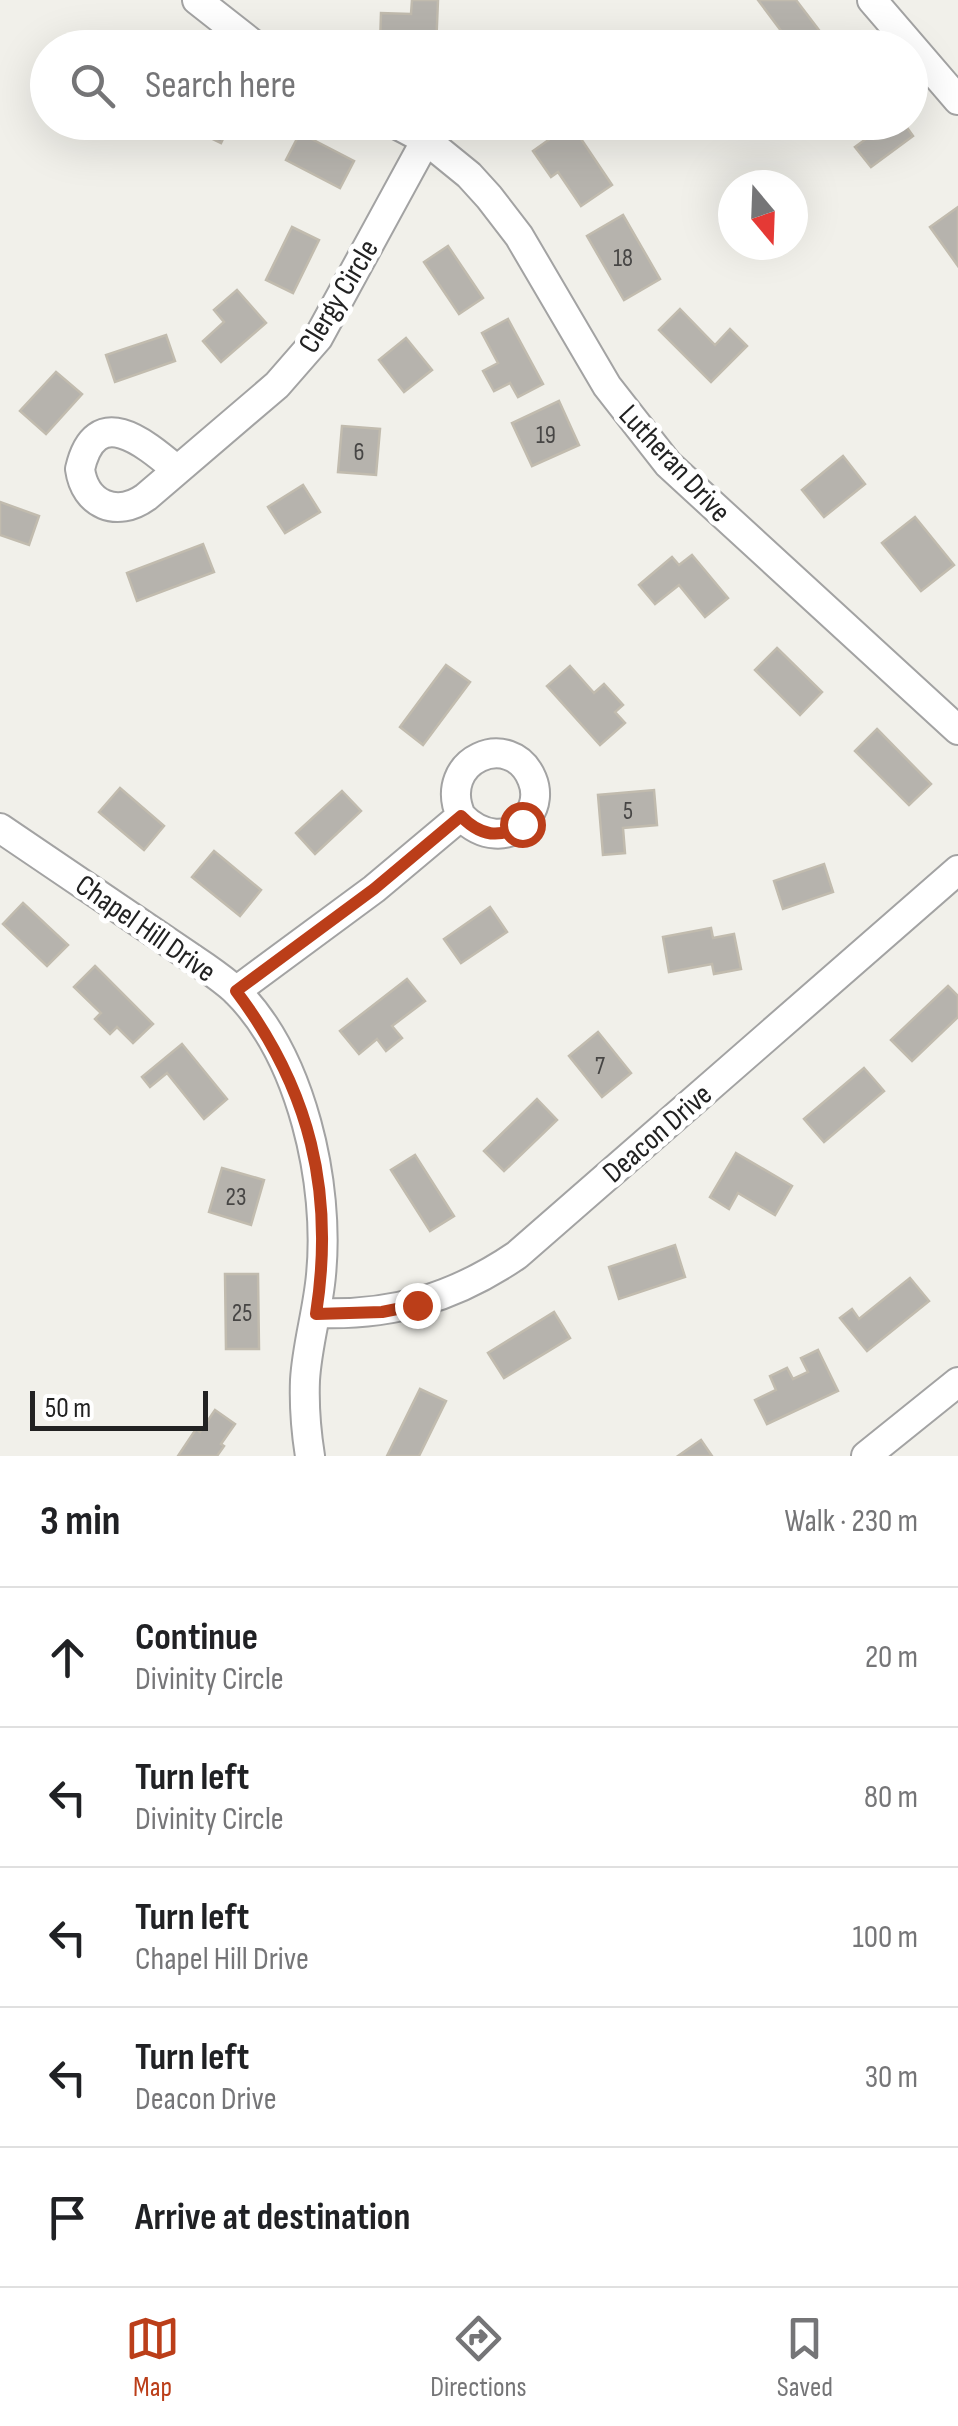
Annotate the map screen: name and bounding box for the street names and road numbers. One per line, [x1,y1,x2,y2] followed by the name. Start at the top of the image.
[291,233,387,360] street label: Clergy Circle
[611,398,738,530] street label: Lutheran Drive
[68,867,222,990] street label: Chapel Hill Drive
[596,1077,720,1191] street label: Deacon Drive

